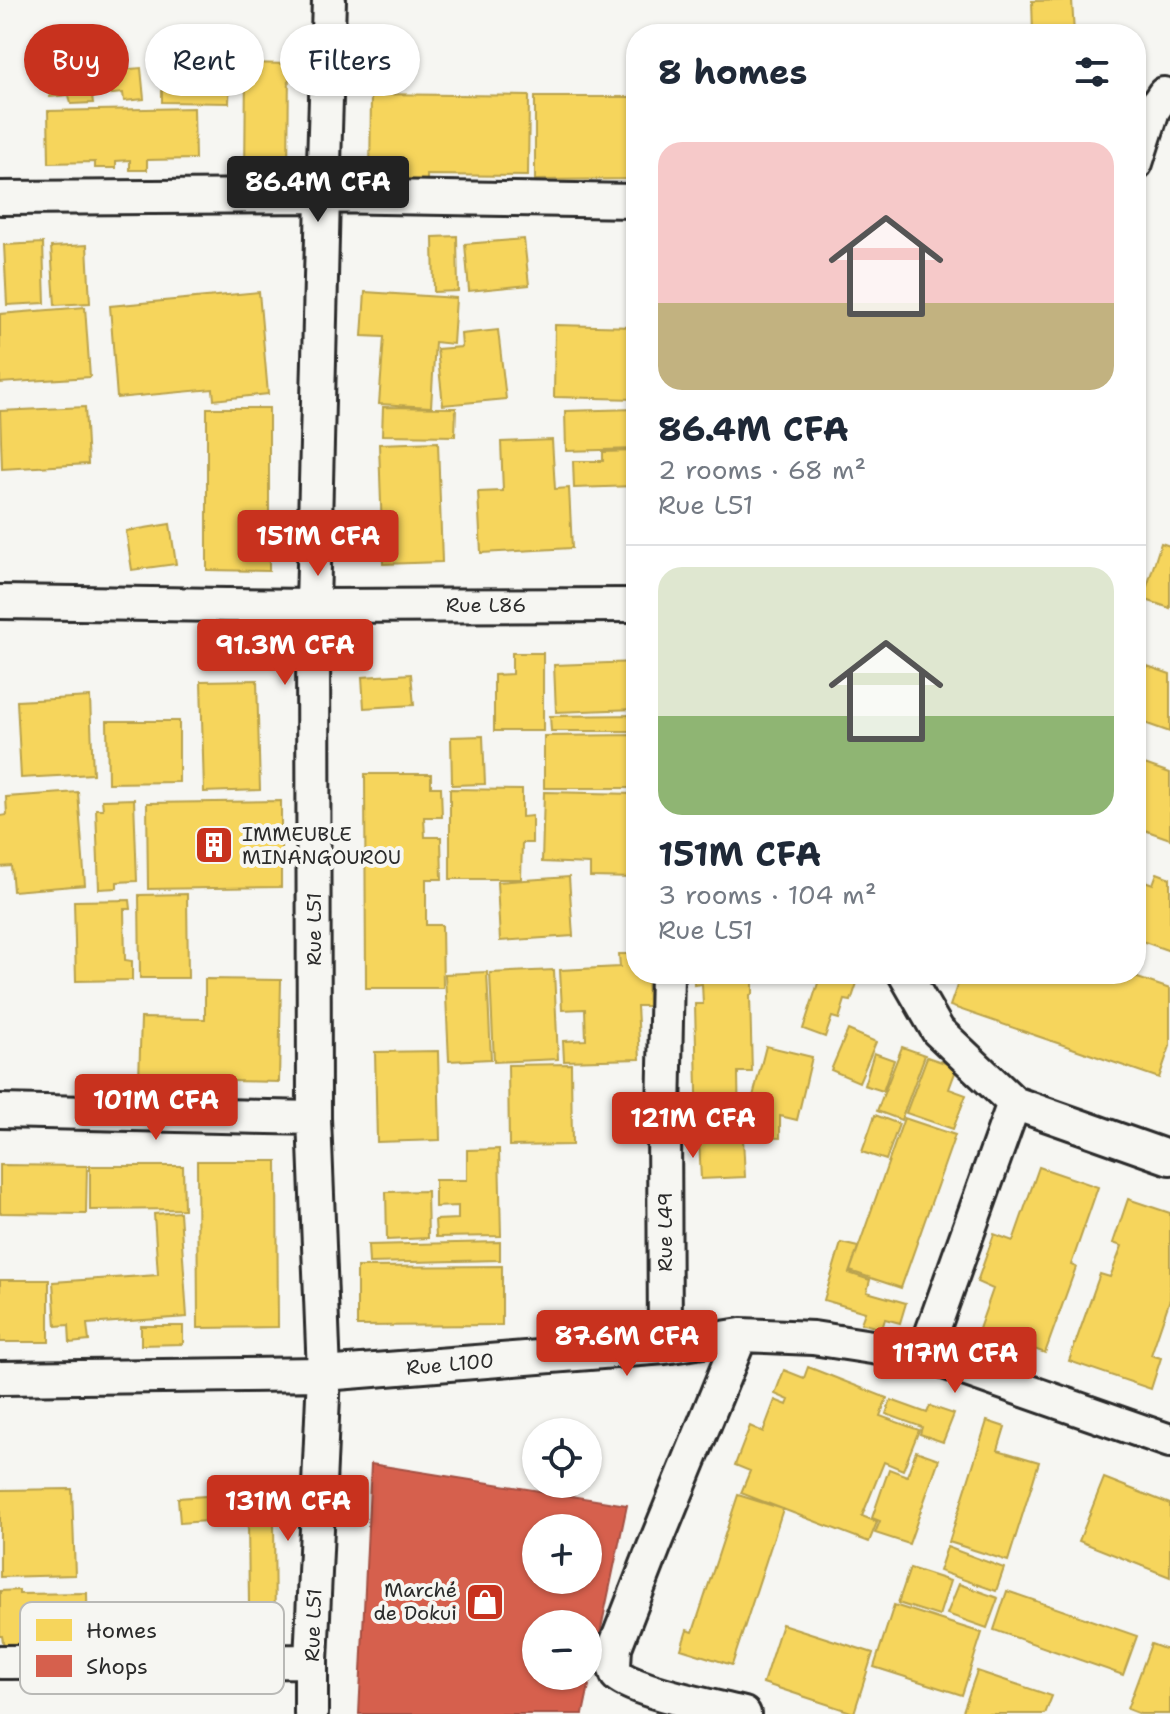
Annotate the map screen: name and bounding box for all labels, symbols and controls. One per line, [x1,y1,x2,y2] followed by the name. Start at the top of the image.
[24,24,129,96] chip: Buy
[145,24,264,96] chip: Rent
[280,24,420,96] chip: Filters
[658,49,807,95] text: 8 homes
[1070,50,1114,94] icon: filters
[226,156,410,224] pin: 86.4M CFA
[245,164,391,199] text: 86.4M CFA
[814,194,958,338] icon: home
[658,406,849,452] text: 86.4M CFA
[658,452,866,487] text: 2 rooms · 68 m²
[658,487,753,522] text: Rue L51
[235,510,401,578] pin: 151M CFA
[256,518,381,553] text: 151M CFA
[446,592,526,618] street label: Rue L86
[193,619,377,687] pin: 91.3M CFA
[814,619,958,763] icon: home
[215,627,355,662] text: 91.3M CFA
[242,821,401,870] place label: IMMEUBLE MINANGOUROU
[193,824,235,866] building icon: IMMEUBLE MINANGOUROU
[658,831,821,877] text: 151M CFA
[658,877,877,912] text: 3 rooms · 104 m²
[301,892,327,966] street label: Rue L51
[658,912,753,947] text: Rue L51
[73,1074,239,1142] pin: 101M CFA
[93,1082,219,1117] text: 101M CFA
[610,1092,776,1160] pin: 121M CFA
[630,1100,756,1135] text: 121M CFA
[652,1192,678,1272] street label: Rue L49
[535,1310,719,1378] pin: 87.6M CFA
[554,1318,700,1353] text: 87.6M CFA
[872,1327,1038,1395] pin: 117M CFA
[892,1335,1018,1370] text: 117M CFA
[405,1347,495,1381] street label: Rue L100
[522,1418,602,1690] map controls
[522,1418,602,1498] button: locate
[205,1475,371,1543] pin: 131M CFA
[225,1483,351,1518] text: 131M CFA
[522,1514,602,1594] button: +
[373,1577,457,1626] place label: Marché de Dokui
[464,1581,506,1623] shop icon: Marché de Dokui
[299,1588,327,1662] street label: Rue L51
[20,1602,284,1694] legend
[522,1610,602,1690] button: −
[86,1616,157,1645] text: Homes
[86,1652,148,1681] text: Shops

